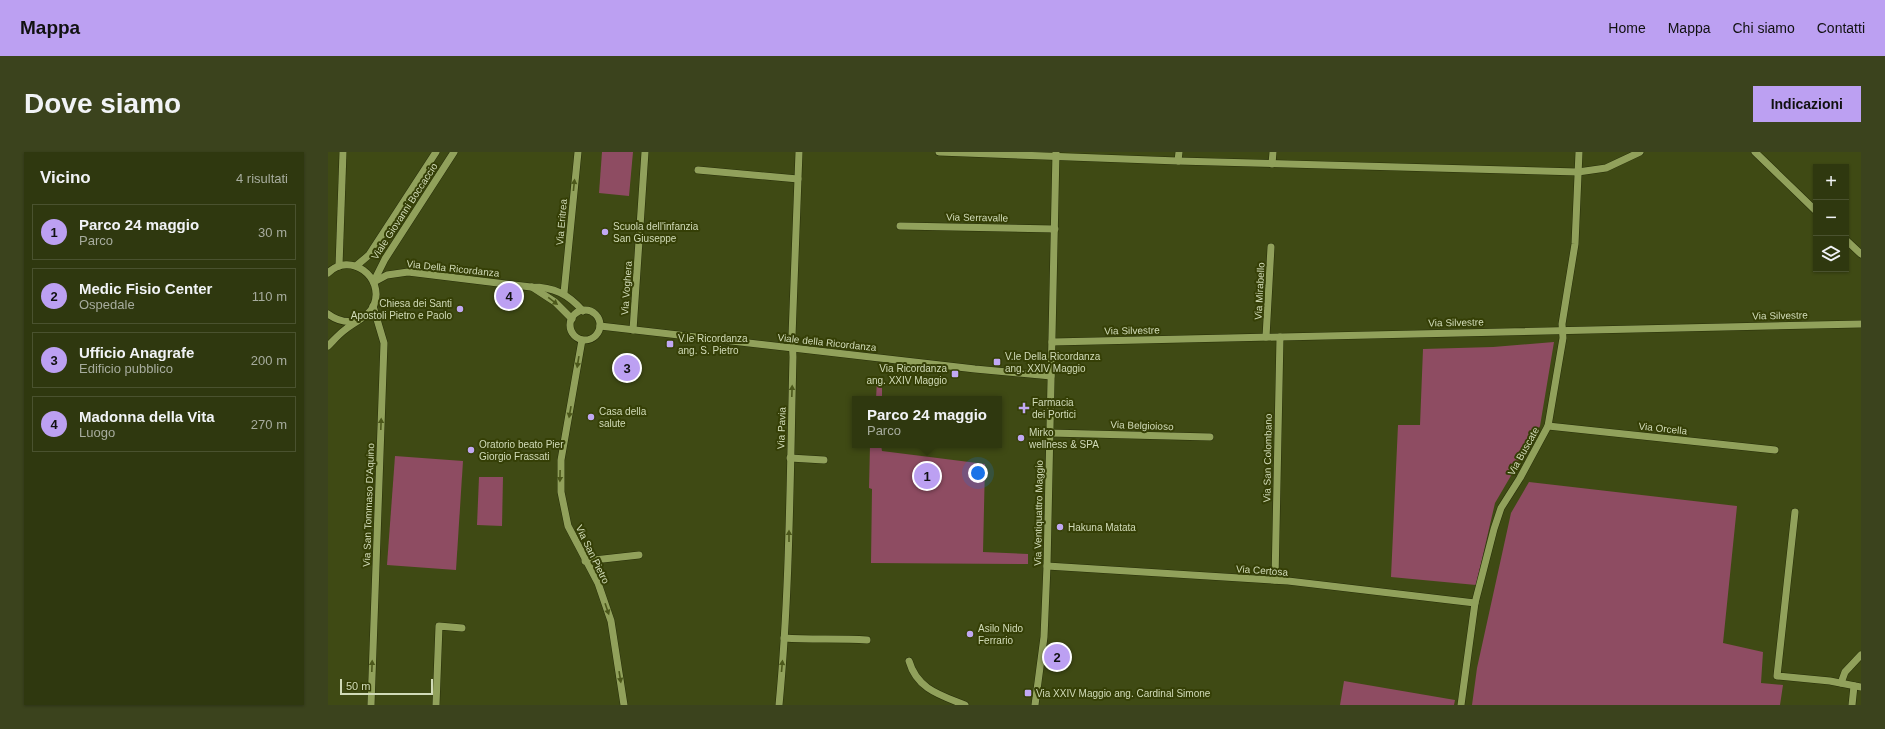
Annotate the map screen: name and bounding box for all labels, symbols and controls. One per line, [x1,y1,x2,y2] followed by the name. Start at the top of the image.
[20,17,80,38] text: Mappa
[1608,20,1646,36] text: Home
[1668,20,1711,36] text: Mappa
[1733,20,1795,36] text: Chi siamo
[1817,20,1865,36] text: Contatti
[1753,86,1861,122] button: Indicazioni
[24,88,181,119] text: Dove siamo
[369,161,440,262] street label: Viale Giovanni Boccaccio
[1813,164,1849,272] map controls
[1813,164,1849,200] button: +
[40,168,91,187] text: Vicino
[236,171,288,186] text: 4 risultati
[571,179,577,191] one-way arrow
[554,198,569,246] street label: Via Eritrea
[1813,200,1849,236] button: −
[946,211,1009,224] street label: Via Serravalle
[79,216,199,233] text: Parco 24 maggio
[613,221,699,244] place label: Scuola dell'infanzia San Giuseppe
[50,225,58,240] text: 1
[258,225,287,240] text: 30 m
[600,227,610,237] marker: Scuola dell'infanzia San Giuseppe
[79,233,113,248] text: Parco
[1813,236,1849,272] button: layers
[406,258,500,279] street label: Via Della Ricordanza
[619,260,634,316] street label: Via Voghera
[1252,262,1267,320] street label: Via Mirabello
[79,280,212,297] text: Medic Fisio Center
[496,281,522,311] pin: 4
[50,289,58,304] text: 2
[252,289,287,304] text: 110 m
[79,297,135,312] text: Ospedale
[548,297,559,305] one-way arrow
[351,298,452,321] place label: Chiesa dei Santi Apostoli Pietro e Paolo
[455,304,465,314] marker: Chiesa dei Santi Apostoli Pietro e Paolo
[1752,310,1808,321] street label: Via Silvestre
[1428,317,1484,328] street label: Via Silvestre
[1104,325,1160,336] street label: Via Silvestre
[777,332,877,353] street label: Viale della Ricordanza
[678,333,748,356] place label: V.le Ricordanza ang. S. Pietro
[665,339,675,349] marker: V.le Ricordanza ang. S. Pietro
[79,344,194,361] text: Ufficio Anagrafe
[1005,351,1101,374] place label: V.le Della Ricordanza ang. XXIV Maggio
[50,353,58,368] text: 3
[251,353,287,368] text: 200 m
[614,353,640,383] pin: 3
[575,356,581,369] one-way arrow
[992,357,1002,367] marker: V.le Della Ricordanza ang. XXIV Maggio
[79,361,173,376] text: Edificio pubblico
[866,363,947,386] place label: Via Ricordanza ang. XXIV Maggio
[950,369,960,379] marker: Via Ricordanza ang. XXIV Maggio
[789,384,795,397] one-way arrow
[852,396,1002,448] popup
[1032,397,1076,420] place label: Farmacia dei Portici
[1019,403,1029,413] marker: Farmacia dei Portici
[567,405,573,418] one-way arrow
[599,406,647,429] place label: Casa della salute
[775,406,788,449] street label: Via Pavia
[867,406,987,423] text: Parco 24 maggio
[79,408,215,425] text: Madonna della Vita
[586,412,596,422] marker: Casa della salute
[1261,413,1274,502] street label: Via San Colombano
[50,417,58,432] text: 4
[251,417,287,432] text: 270 m
[378,417,384,430] one-way arrow
[1110,419,1174,432] street label: Via Belgioioso
[1638,420,1688,437] street label: Via Orcella
[867,423,901,438] text: Parco
[79,425,115,440] text: Luogo
[1506,425,1541,477] street label: Via Buscate
[1028,427,1099,450] place label: Mirko wellness & SPA
[1016,433,1026,443] marker: Mirko wellness & SPA
[479,439,564,462] place label: Oratorio beato Pier Giorgio Frassati
[361,443,376,567] street label: Via San Tommaso D'Aquino
[466,445,476,455] marker: Oratorio beato Pier Giorgio Frassati
[1032,459,1045,566] street label: Via Ventiquattro Maggio
[914,461,940,491] pin: 1
[968,463,988,483] your location
[557,470,563,483] one-way arrow
[1055,522,1065,532] marker: Hakuna Matata
[1068,522,1136,533] place label: Hakuna Matata
[574,523,612,586] street label: Via San Pietro
[786,529,792,542] one-way arrow
[1236,563,1289,578] street label: Via Certosa
[604,604,610,616] one-way arrow
[978,623,1023,646] place label: Asilo Nido Ferrario
[965,629,975,639] marker: Asilo Nido Ferrario
[1044,642,1070,672] pin: 2
[369,659,375,672] one-way arrow
[779,660,785,672] one-way arrow
[617,671,623,683] one-way arrow
[340,677,433,696] scale bar
[346,680,370,692] text: 50 m
[1023,688,1033,698] marker: Via XXIV Maggio ang. Cardinal Simone
[1036,688,1211,699] place label: Via XXIV Maggio ang. Cardinal Simone

